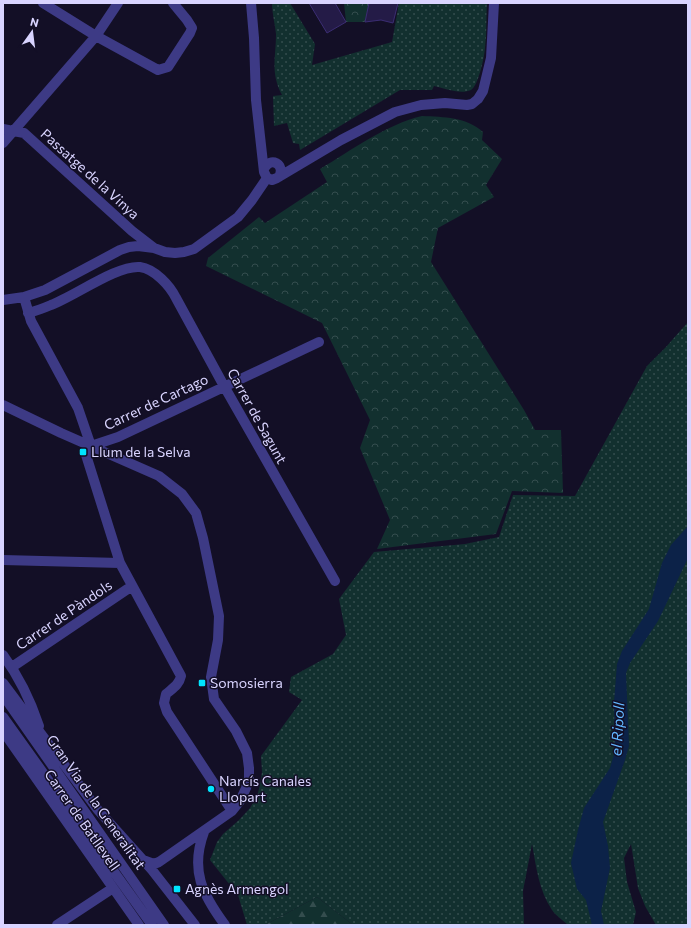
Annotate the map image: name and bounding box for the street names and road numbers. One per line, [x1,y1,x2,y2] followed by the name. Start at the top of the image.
[38,125,143,222] street label: Passatge de la Vinya
[224,365,291,467] street label: Carrer de Sagunt
[101,370,211,433] street label: Carrer de Cartago
[12,576,115,653] street label: Carrer de Pàndols
[43,731,150,873] street label: Gran Via de la Generalitat
[41,766,124,874] street label: Carrer de Batllevell

